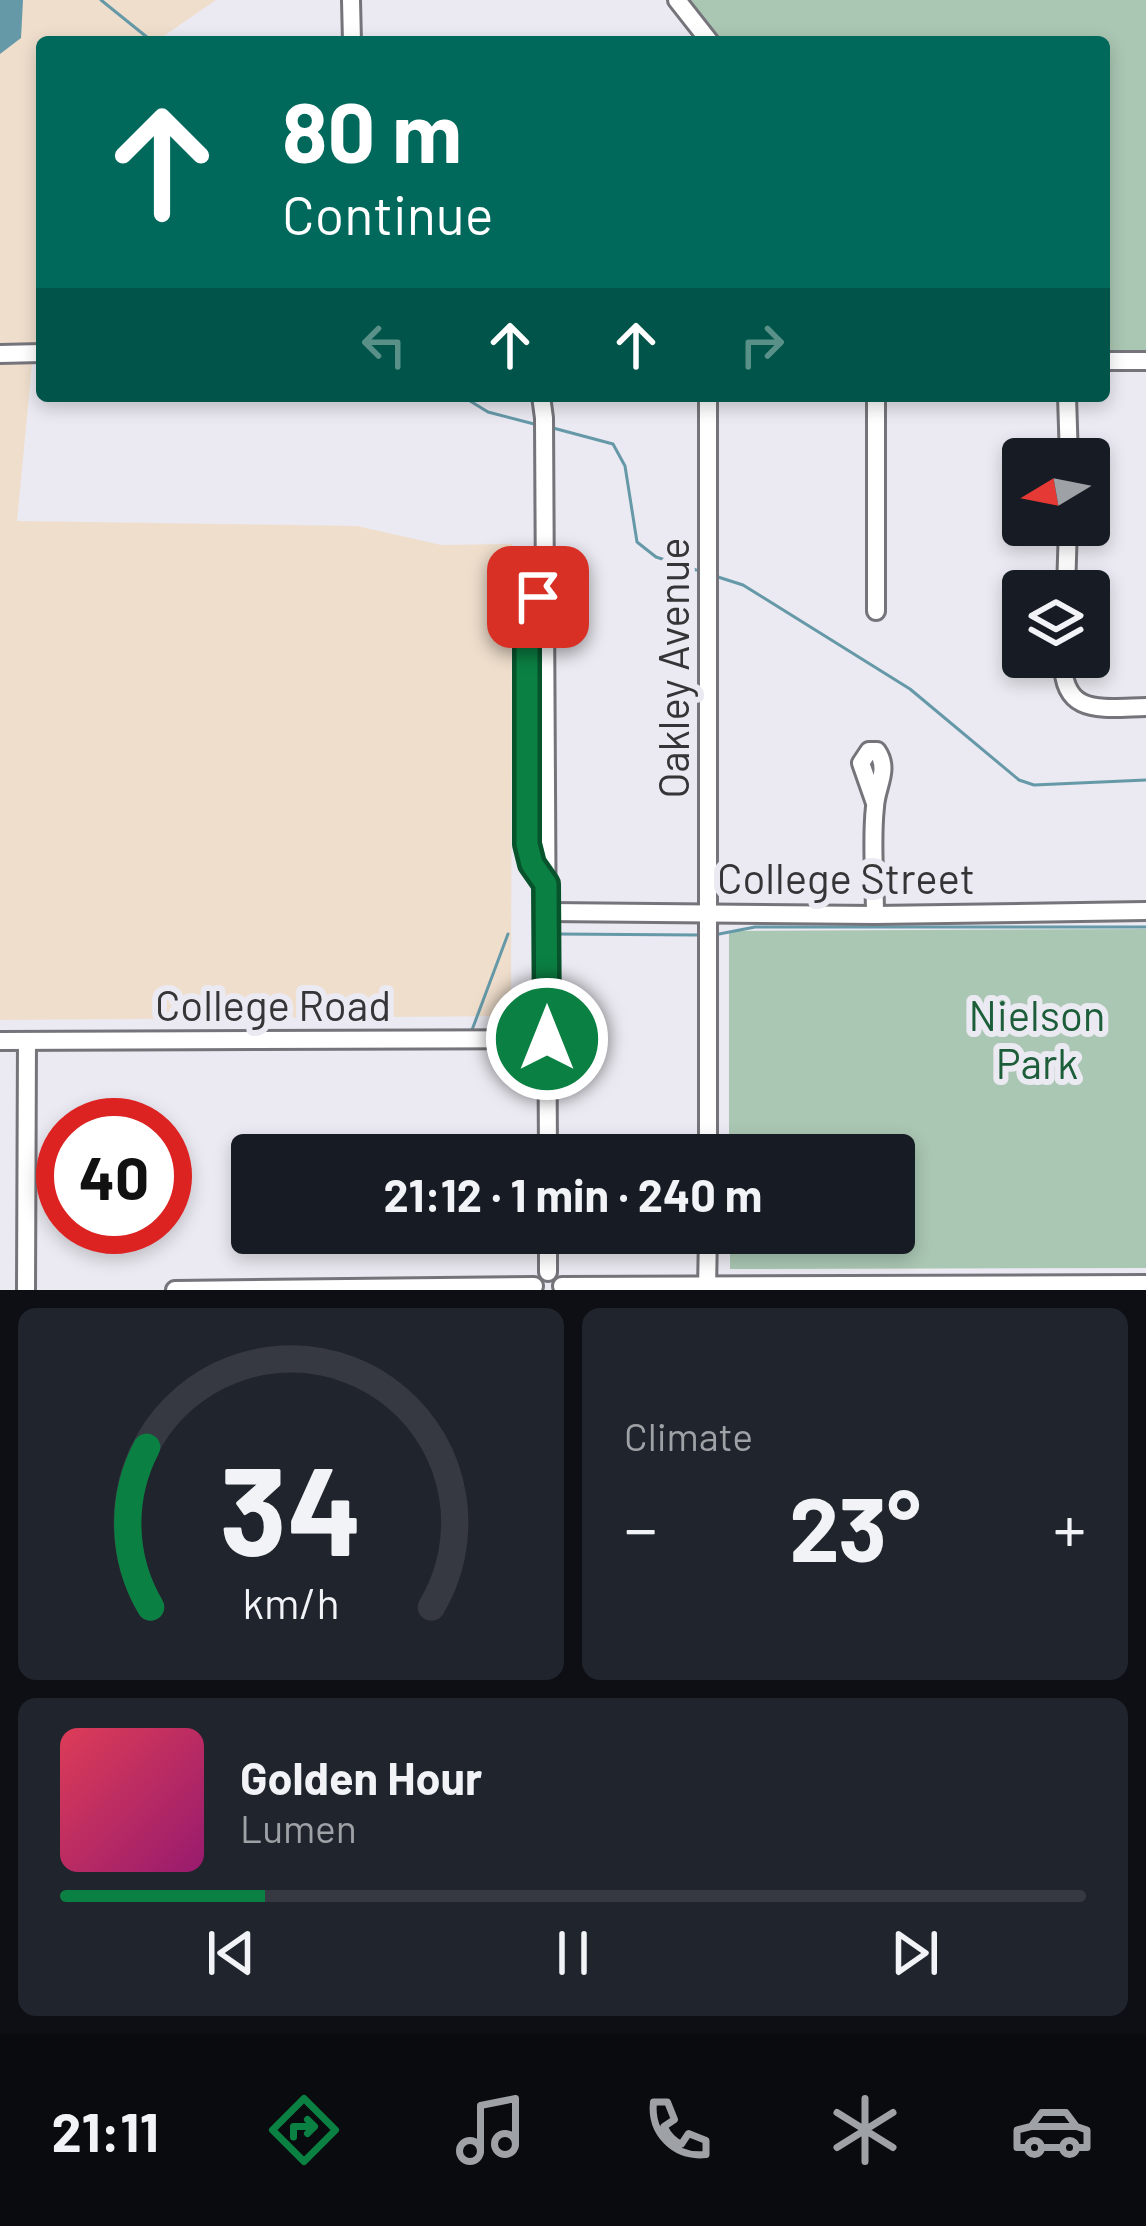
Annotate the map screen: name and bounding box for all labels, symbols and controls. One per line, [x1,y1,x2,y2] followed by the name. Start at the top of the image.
[282,79,462,180] text: 80 m
[84,84,240,240] icon: ahead
[282,181,494,246] text: Continue
[351,312,417,378] icon: left
[477,312,543,378] icon: ahead
[603,312,669,378] icon: ahead
[729,312,795,378] icon: right
[1002,438,1110,546] north arrow
[1002,438,1110,678] map controls
[647,537,698,799] street label: Oakley Avenue
[487,546,589,648] pin
[505,564,571,630] icon: arrive
[1002,570,1110,678] button: layers
[717,852,975,903] street label: College Street
[484,976,610,1102] position arrow
[155,979,391,1030] street label: College Road
[969,989,1105,1087] park label: Nielson Park
[36,1098,192,1254] speed limit sign: 40
[384,1167,762,1221] text: 21:12 · 1 min · 240 m
[624,1412,753,1459] text: Climate
[220,1431,362,1581] text: 34
[789,1472,921,1580] text: 23°
[624,1487,657,1566] text: −
[1053,1487,1086,1566] text: +
[242,1576,340,1628] text: km/h
[240,1750,482,1804] text: Golden Hour
[240,1804,357,1851] text: Lumen
[198,1920,264,1986] icon: previous
[540,1920,606,1986] icon: pause
[882,1920,948,1986] icon: next
[262,2088,346,2172] icon: directions
[449,2088,533,2172] icon: music
[636,2088,720,2172] icon: phone
[823,2088,907,2172] icon: climate
[1010,2088,1094,2172] icon: car
[52,2098,159,2163] text: 21:11

